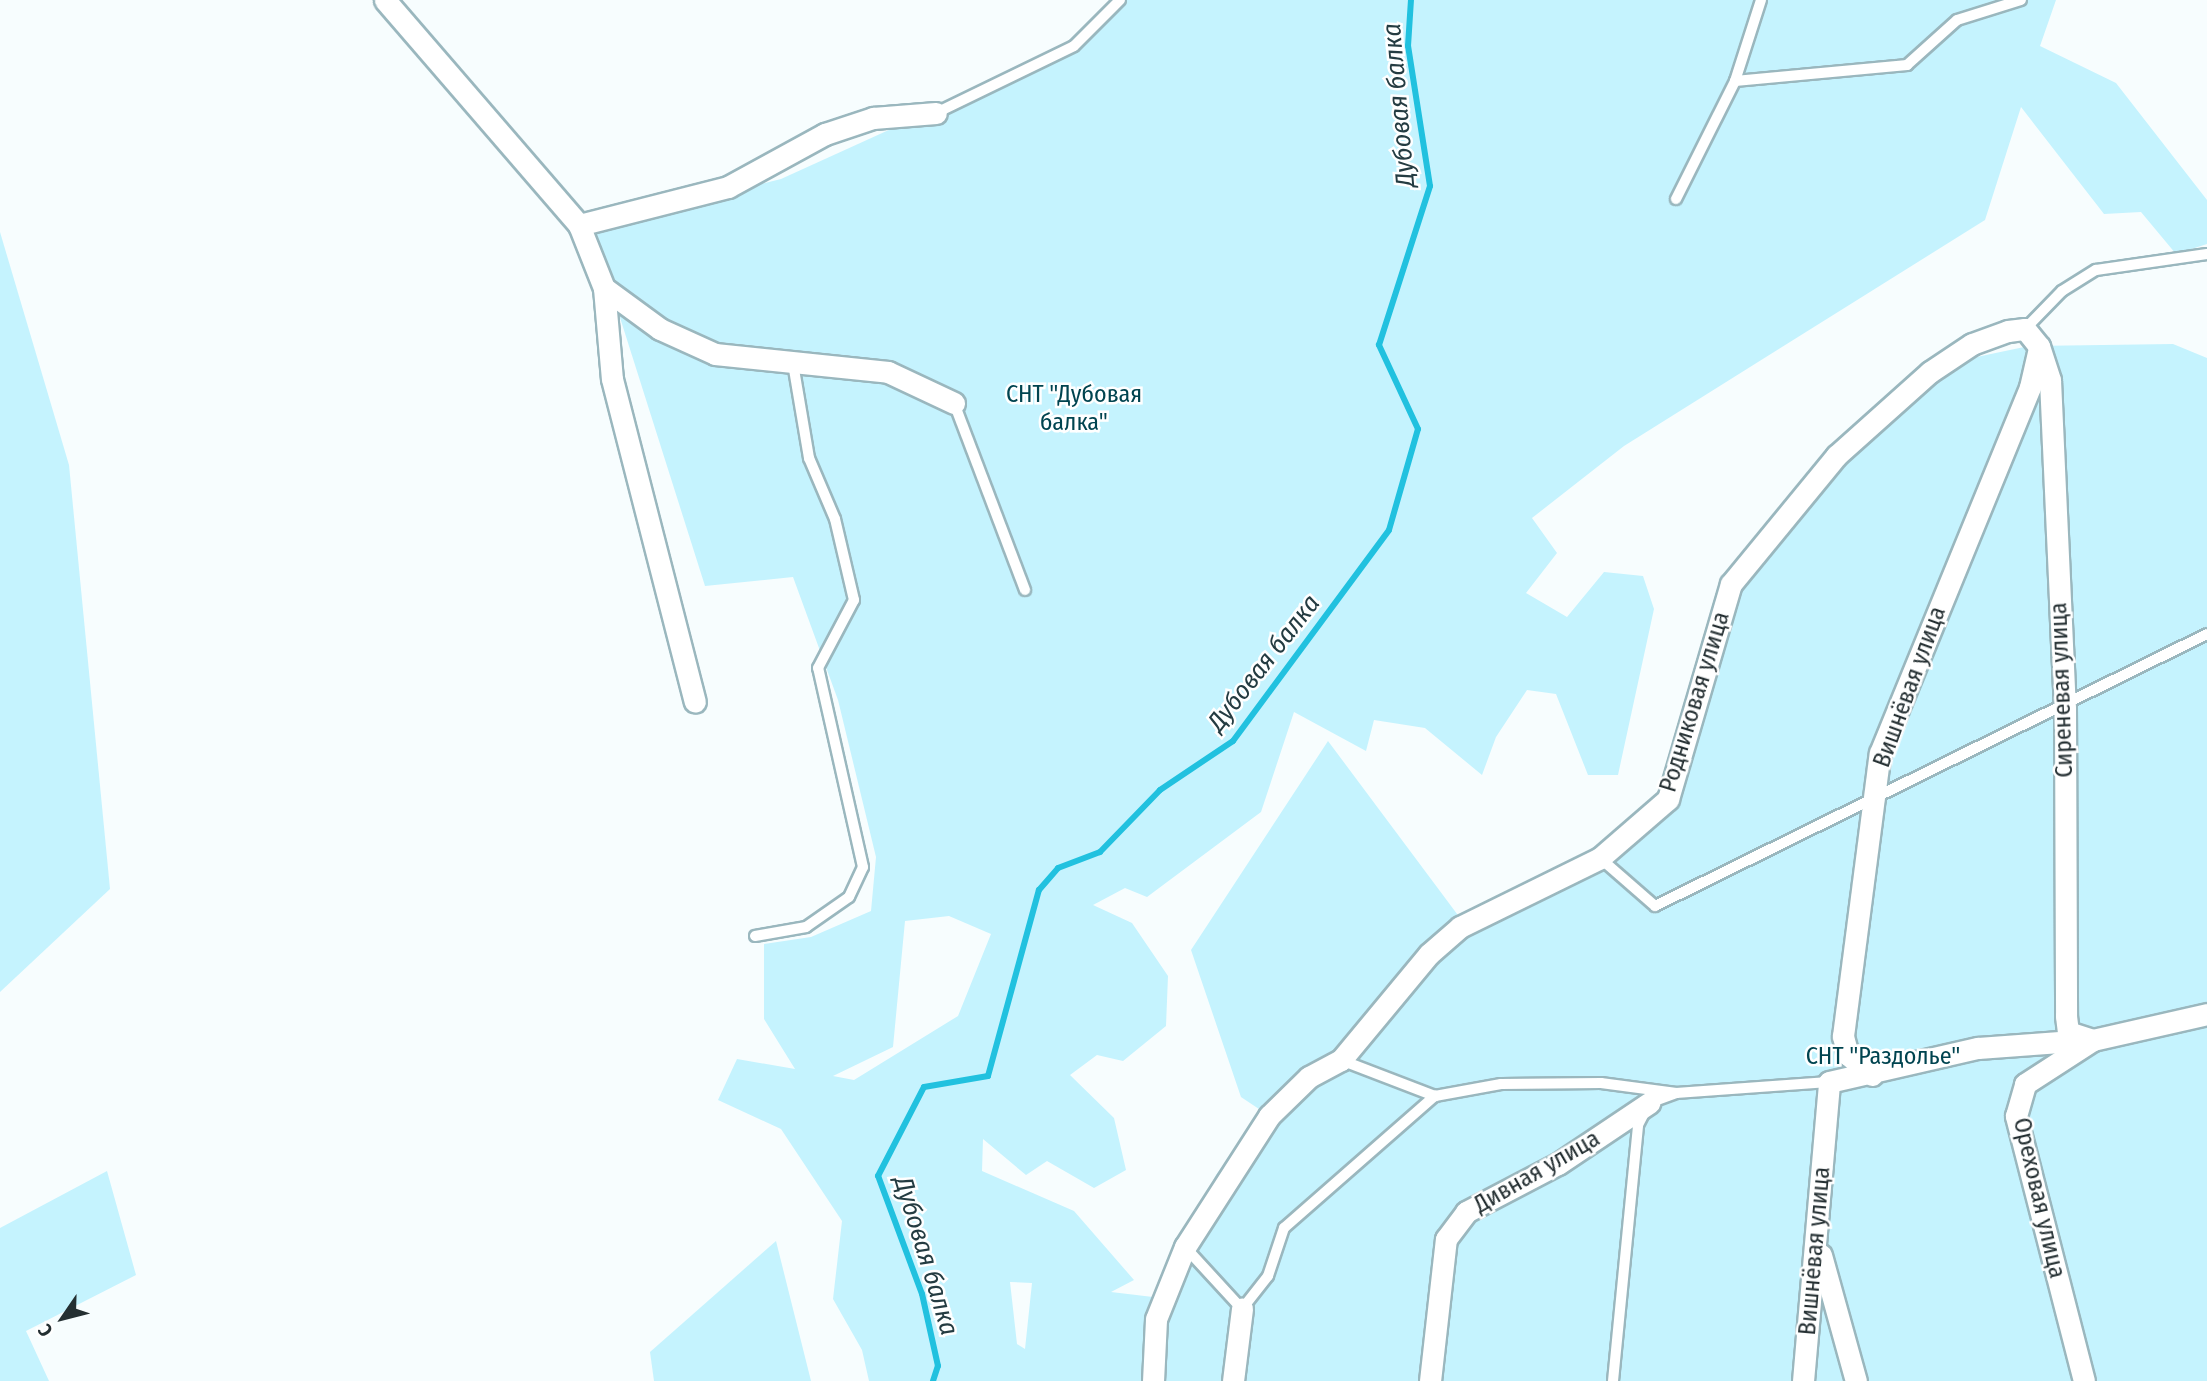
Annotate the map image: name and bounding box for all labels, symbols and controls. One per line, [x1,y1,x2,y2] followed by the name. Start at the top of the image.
[1376,22,1422,188] water label: Дубовая балка
[1006,381,1142,437] park label: СНТ "Дубовая балка"
[1201,589,1327,737] water label: Дубовая балка
[2045,602,2079,778] street label: Сиреневая улица
[1868,603,1952,771] street label: Вишнёвая улица
[1654,608,1736,796] street label: Родниковая улица
[1806,1043,1960,1071] park label: СНТ "Раздолье"
[2007,1115,2071,1281] street label: Ореховая улица
[1469,1124,1605,1220] street label: Дивная улица
[1793,1166,1837,1336] street label: Вишнёвая улица
[887,1173,965,1339] water label: Дубовая балка
[28,1283,98,1353] north arrow
[33,1320,58,1341] text: С

